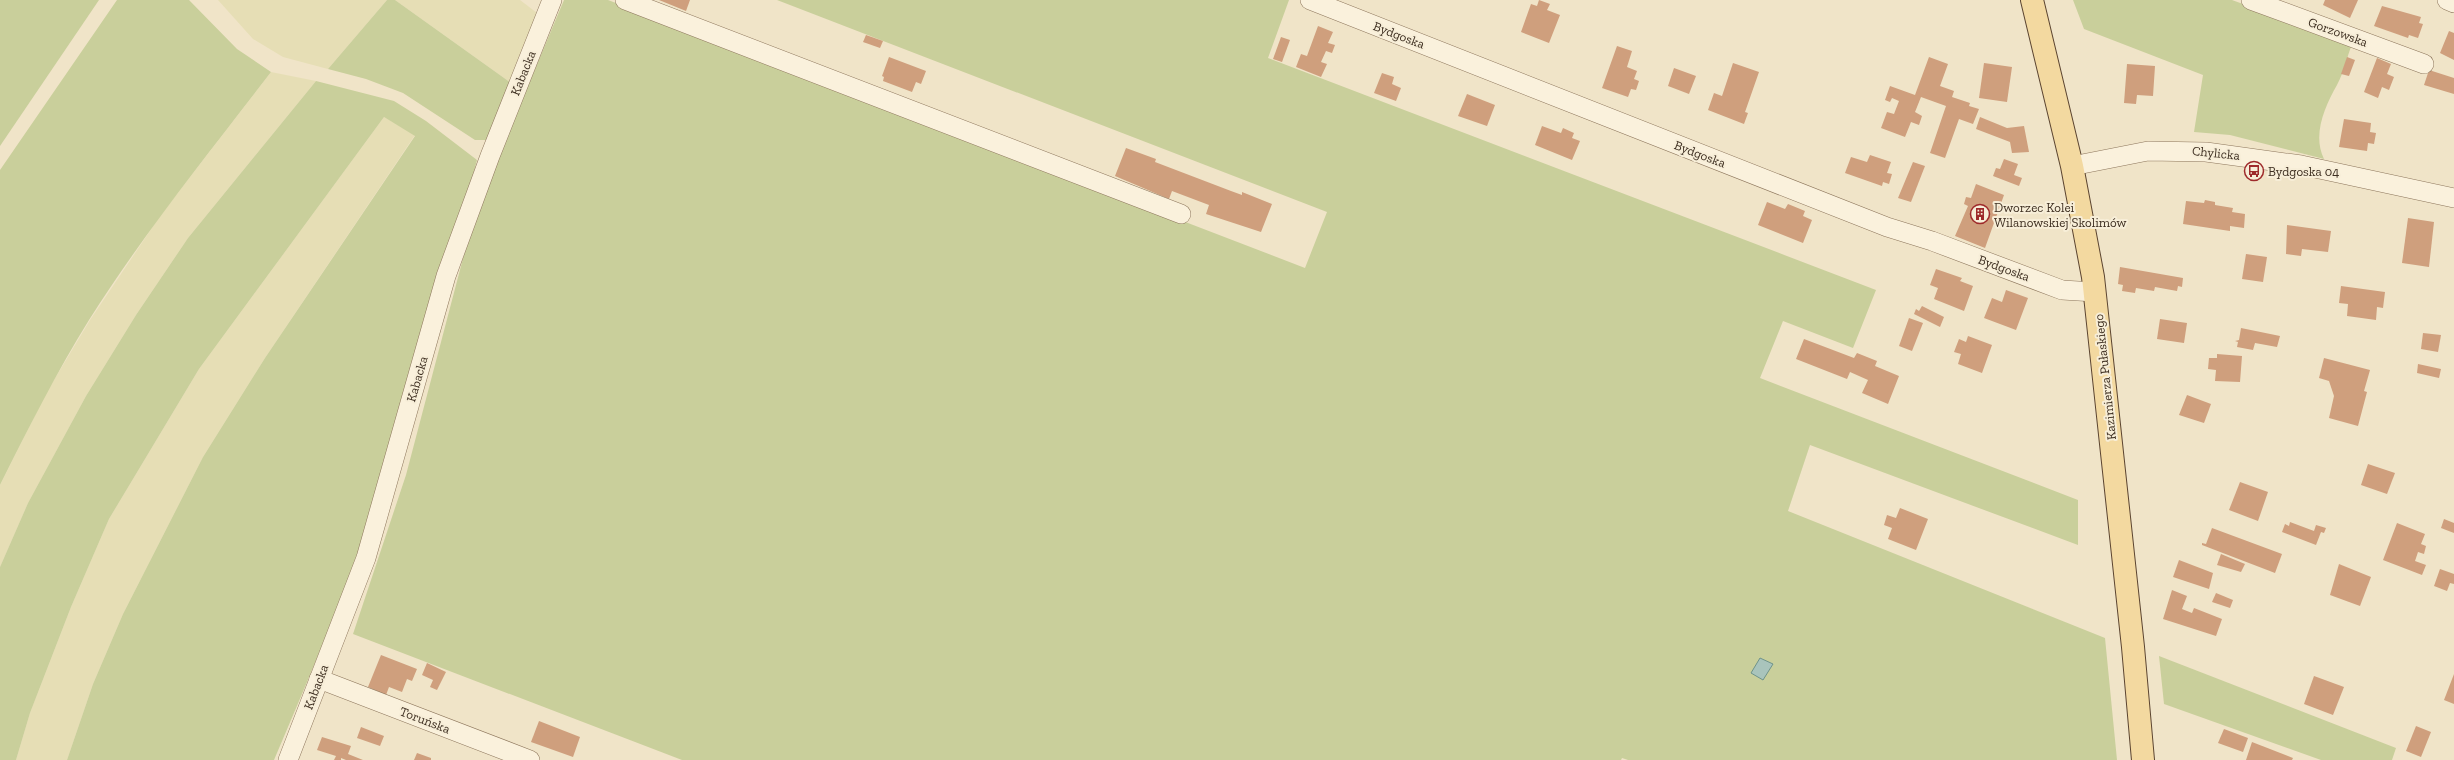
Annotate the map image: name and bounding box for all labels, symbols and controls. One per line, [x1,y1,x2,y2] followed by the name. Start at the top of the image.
[2306,14,2370,50] street label: Gorzowska
[1371,18,1427,52] street label: Bydgoska
[507,48,539,98] street label: Kabacka
[1672,137,1728,171] street label: Bydgoska
[2191,143,2241,163] street label: Chylicka
[2243,160,2265,182] bus stop icon: Bydgoska 04
[2268,164,2339,179] place label: Bydgoska 04
[1994,200,2127,231] place label: Dworzec Kolei Wilanowskiej Skolimów
[1969,203,1991,225] building icon: Dworzec Kolei Wilanowskiej Skolimów
[1976,252,2033,285] street label: Bydgoska
[2091,313,2119,441] street label: Kazimierza Pułaskiego
[403,354,431,404] street label: Kabacka
[301,662,332,712] street label: Kabacka
[398,704,453,737] street label: Toruńska

